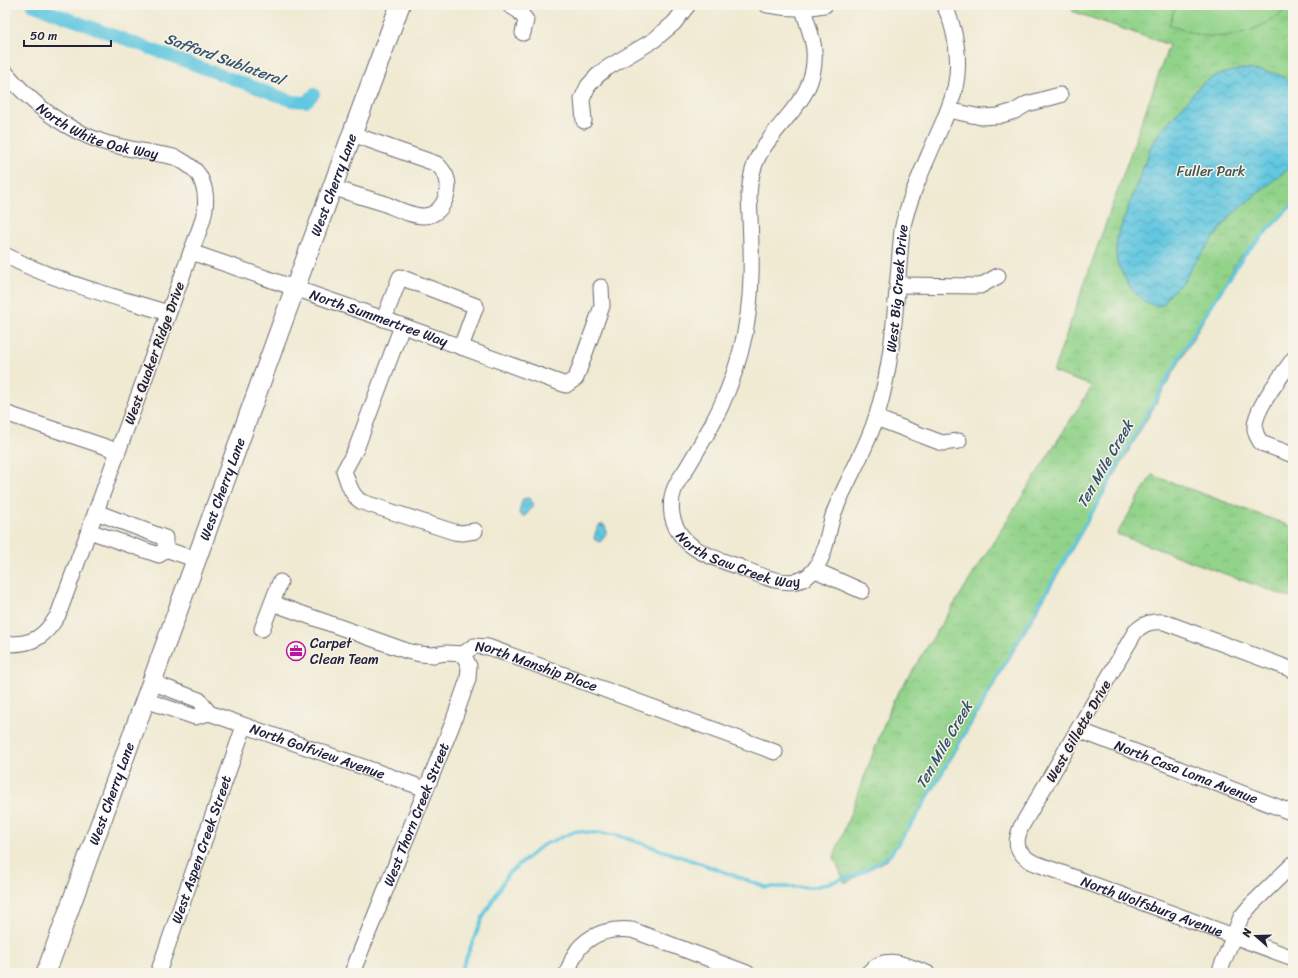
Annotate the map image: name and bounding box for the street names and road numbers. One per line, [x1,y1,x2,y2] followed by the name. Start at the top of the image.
[30,96,161,167] street label: North White Oak Way
[303,130,364,240] street label: West Cherry Lane
[879,222,916,354] street label: West Big Creek Drive
[117,278,192,428] street label: West Quaker Ridge Drive
[306,282,452,354] street label: North Summertree Way
[192,434,253,544] street label: West Cherry Lane
[669,526,803,595] street label: North Saw Creek Way
[474,634,601,699] street label: North Manship Place
[1039,675,1118,787] street label: West Gillette Drive
[246,716,388,787] street label: North Golfview Avenue
[1110,733,1262,811] street label: North Casa Loma Avenue
[82,739,142,849] street label: West Cherry Lane
[376,739,457,890] street label: West Thorn Creek Street
[164,772,239,927] street label: West Aspen Creek Street
[1077,869,1227,944] street label: North Wolfsburg Avenue

